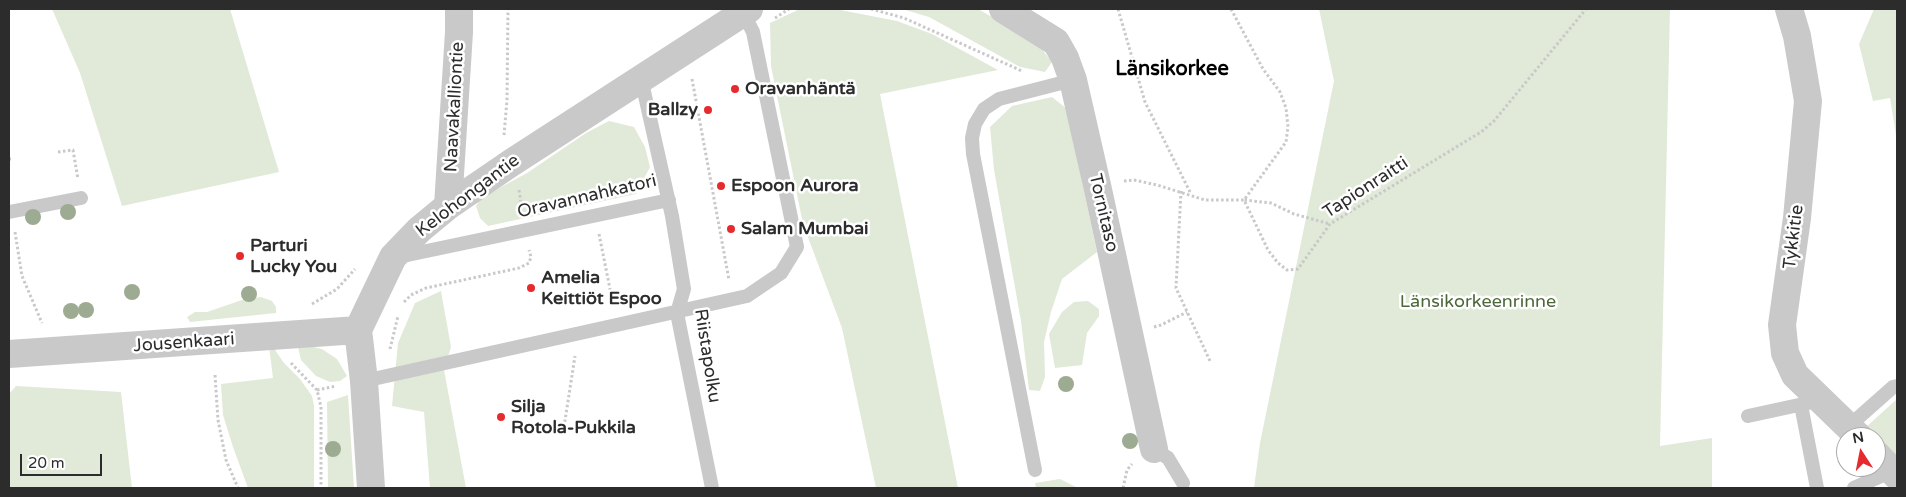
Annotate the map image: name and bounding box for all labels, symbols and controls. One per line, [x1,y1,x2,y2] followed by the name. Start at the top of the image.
[441,41,469,173] street label: Naavakalliontie
[1115,58,1229,82] district label: Länsikorkee
[745,78,856,100] place label: Oravanhäntä
[729,83,741,95] marker: Oravanhäntä
[648,99,698,121] place label: Ballzy
[702,104,714,116] marker: Ballzy
[412,150,524,242] street label: Kelohongantie
[1319,152,1413,224] street label: Tapionraitti
[515,170,659,224] street label: Oravannahkatori
[1084,172,1122,254] street label: Tornitaso
[731,175,859,197] place label: Espoon Aurora
[715,180,727,192] marker: Espoon Aurora
[1779,203,1809,271] street label: Tykkitie
[741,218,869,240] place label: Salam Mumbai
[725,223,737,235] marker: Salam Mumbai
[250,235,337,278] place label: Parturi Lucky You
[234,250,246,262] marker: Parturi Lucky You
[541,267,662,310] place label: Amelia Keittiöt Espoo
[525,282,537,294] marker: Amelia Keittiöt Espoo
[1400,291,1556,313] park label: Länsikorkeenrinne
[689,307,725,405] street label: Riistapolku
[133,329,235,357] street label: Jousenkaari
[511,396,636,438] place label: Silja Rotola-Pukkila
[495,411,507,423] marker: Silja Rotola-Pukkila
[1836,427,1886,477] north arrow
[1851,428,1865,447] text: N
[22,444,105,476] scale bar
[28,454,65,472] text: 20 m

